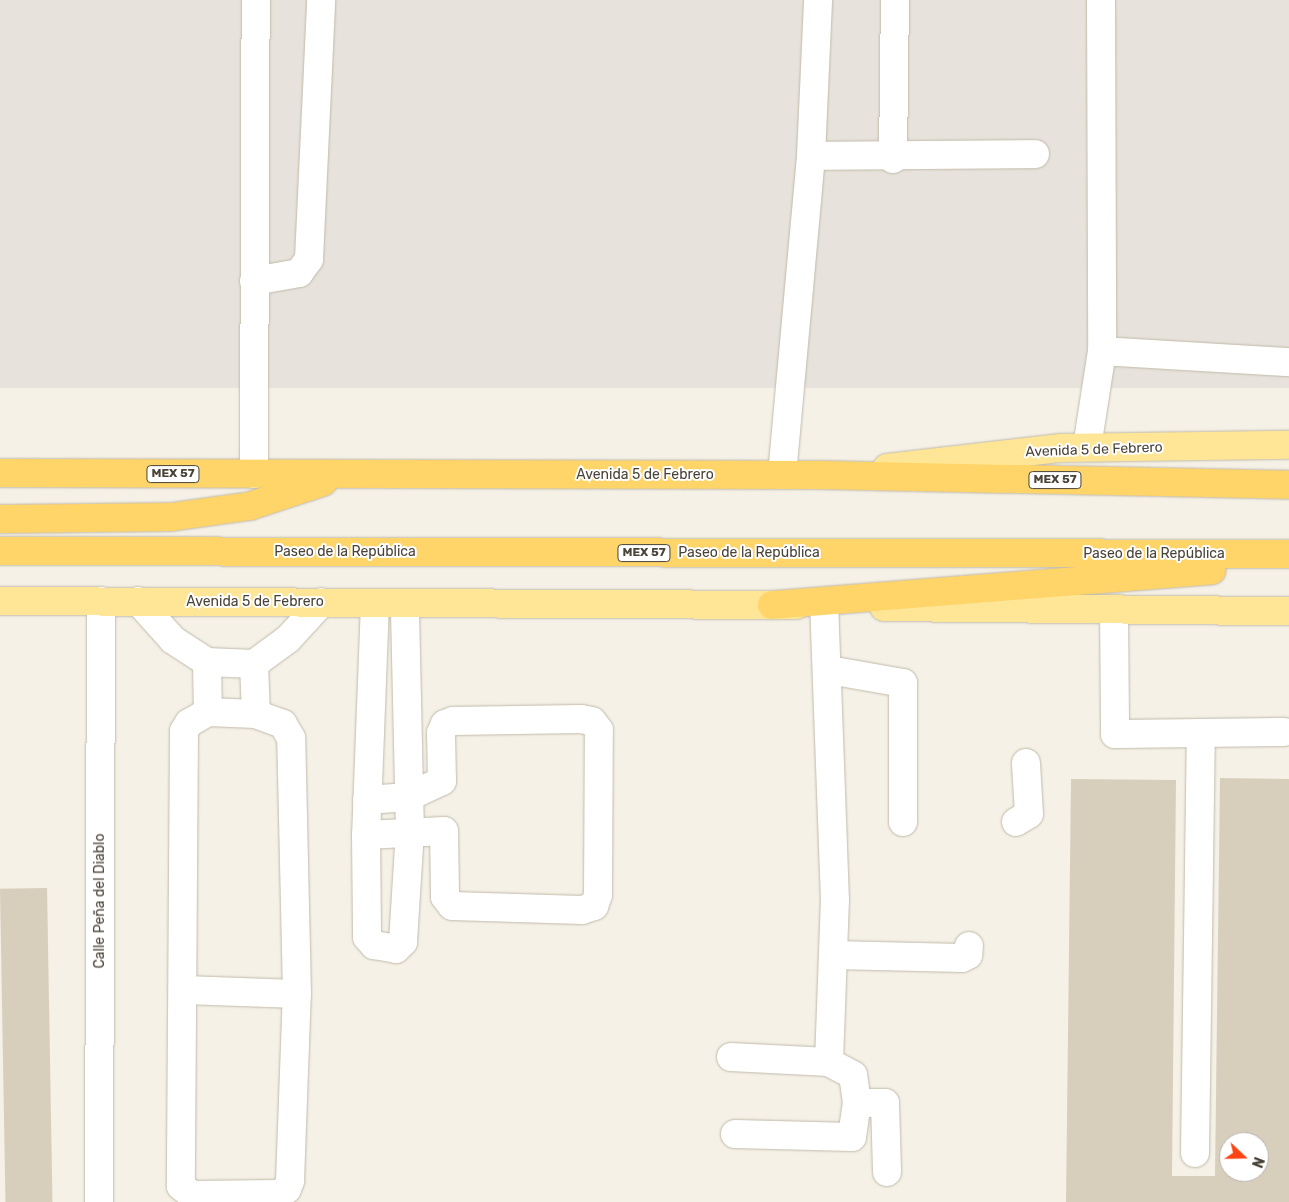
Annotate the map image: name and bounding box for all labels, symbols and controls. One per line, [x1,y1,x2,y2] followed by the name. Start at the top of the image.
[1025,439,1163,461] street label: Avenida 5 de Febrero
[146,464,200,484] road number: MEX 57
[576,467,714,483] street label: Avenida 5 de Febrero
[1028,470,1082,490] road number: MEX 57
[274,544,416,560] street label: Paseo de la República
[616,544,672,562] road number: MEX 57
[678,545,820,561] street label: Paseo de la República
[1083,546,1225,562] street label: Paseo de la República
[186,594,324,610] street label: Avenida 5 de Febrero
[92,833,108,969] street label: Calle Peña del Diablo
[1219,1132,1269,1182] north arrow
[1248,1154,1267,1170] text: N

